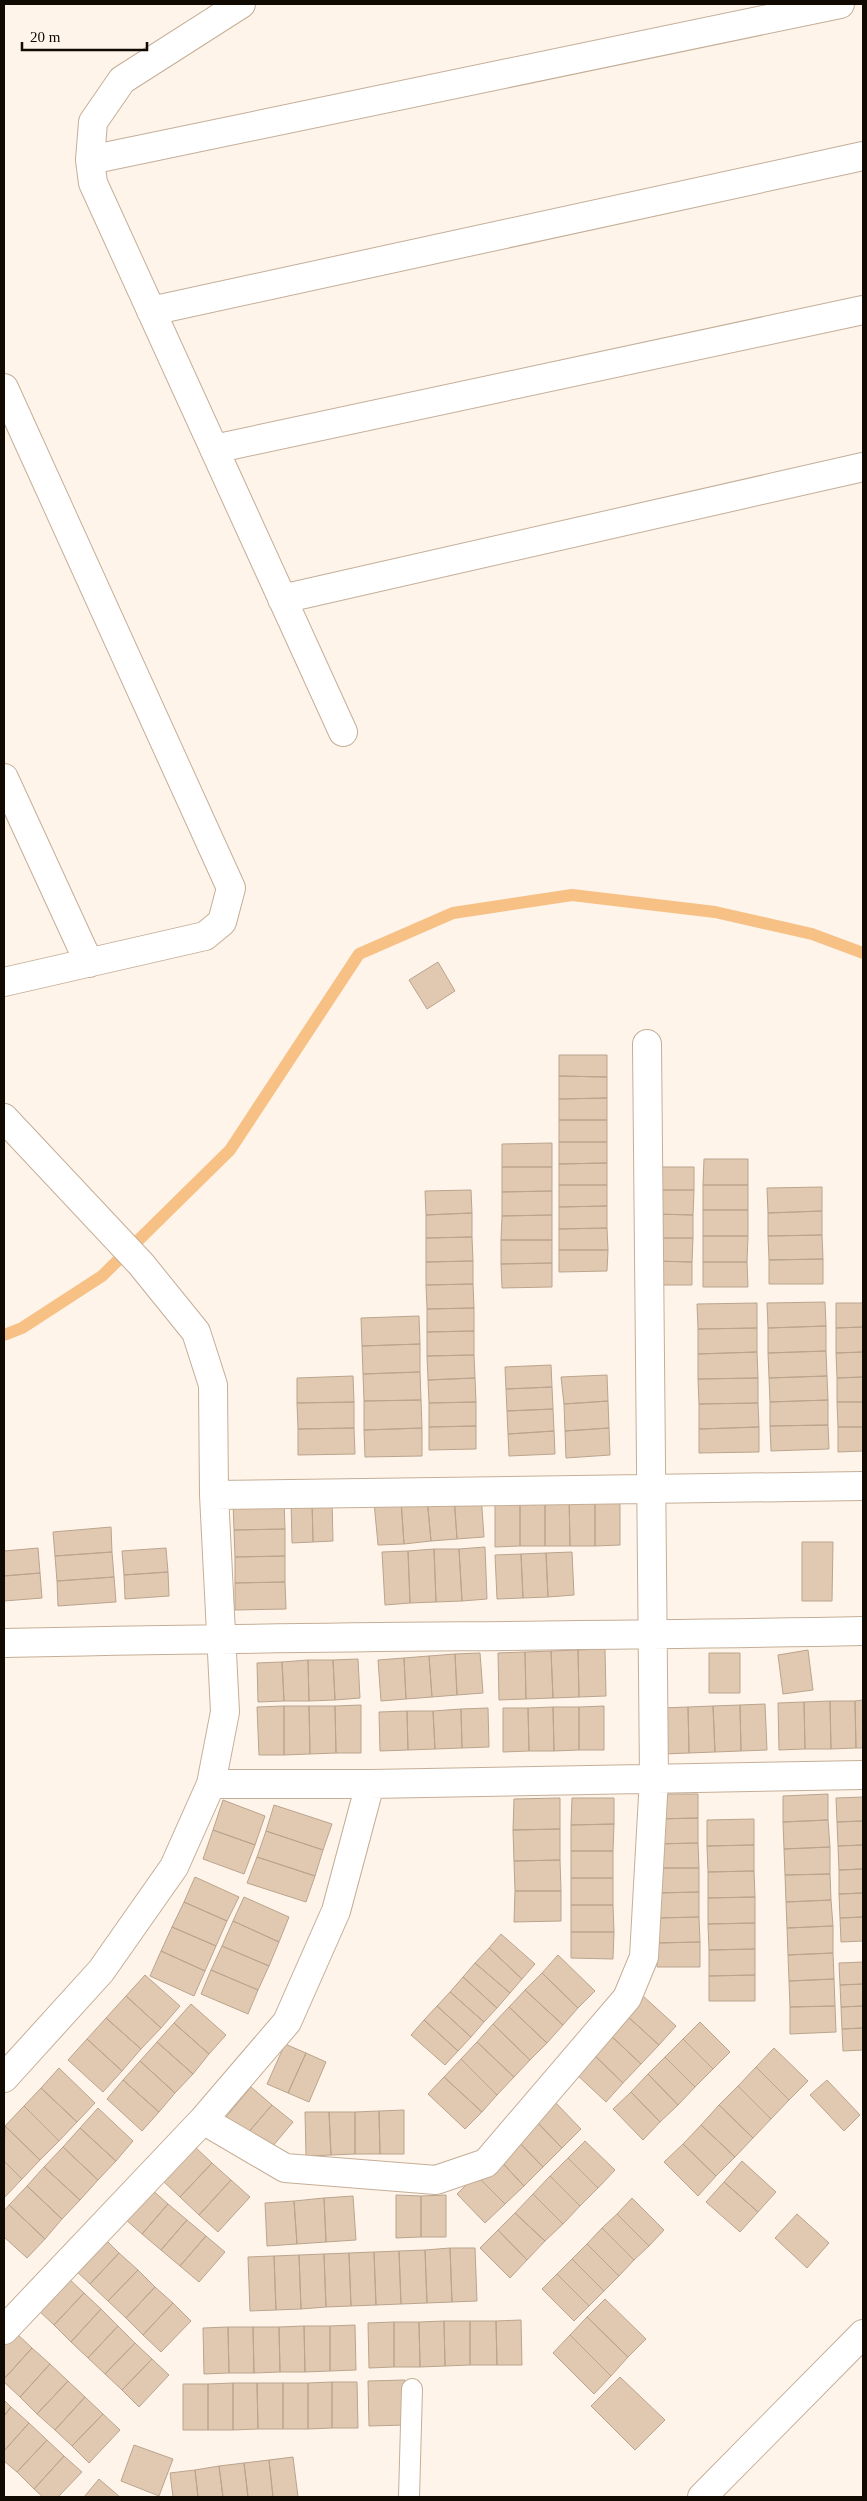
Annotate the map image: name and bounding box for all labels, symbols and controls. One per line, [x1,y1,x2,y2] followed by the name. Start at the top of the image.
[22,20,148,52] scale bar
[30,29,61,45] text: 20 m

